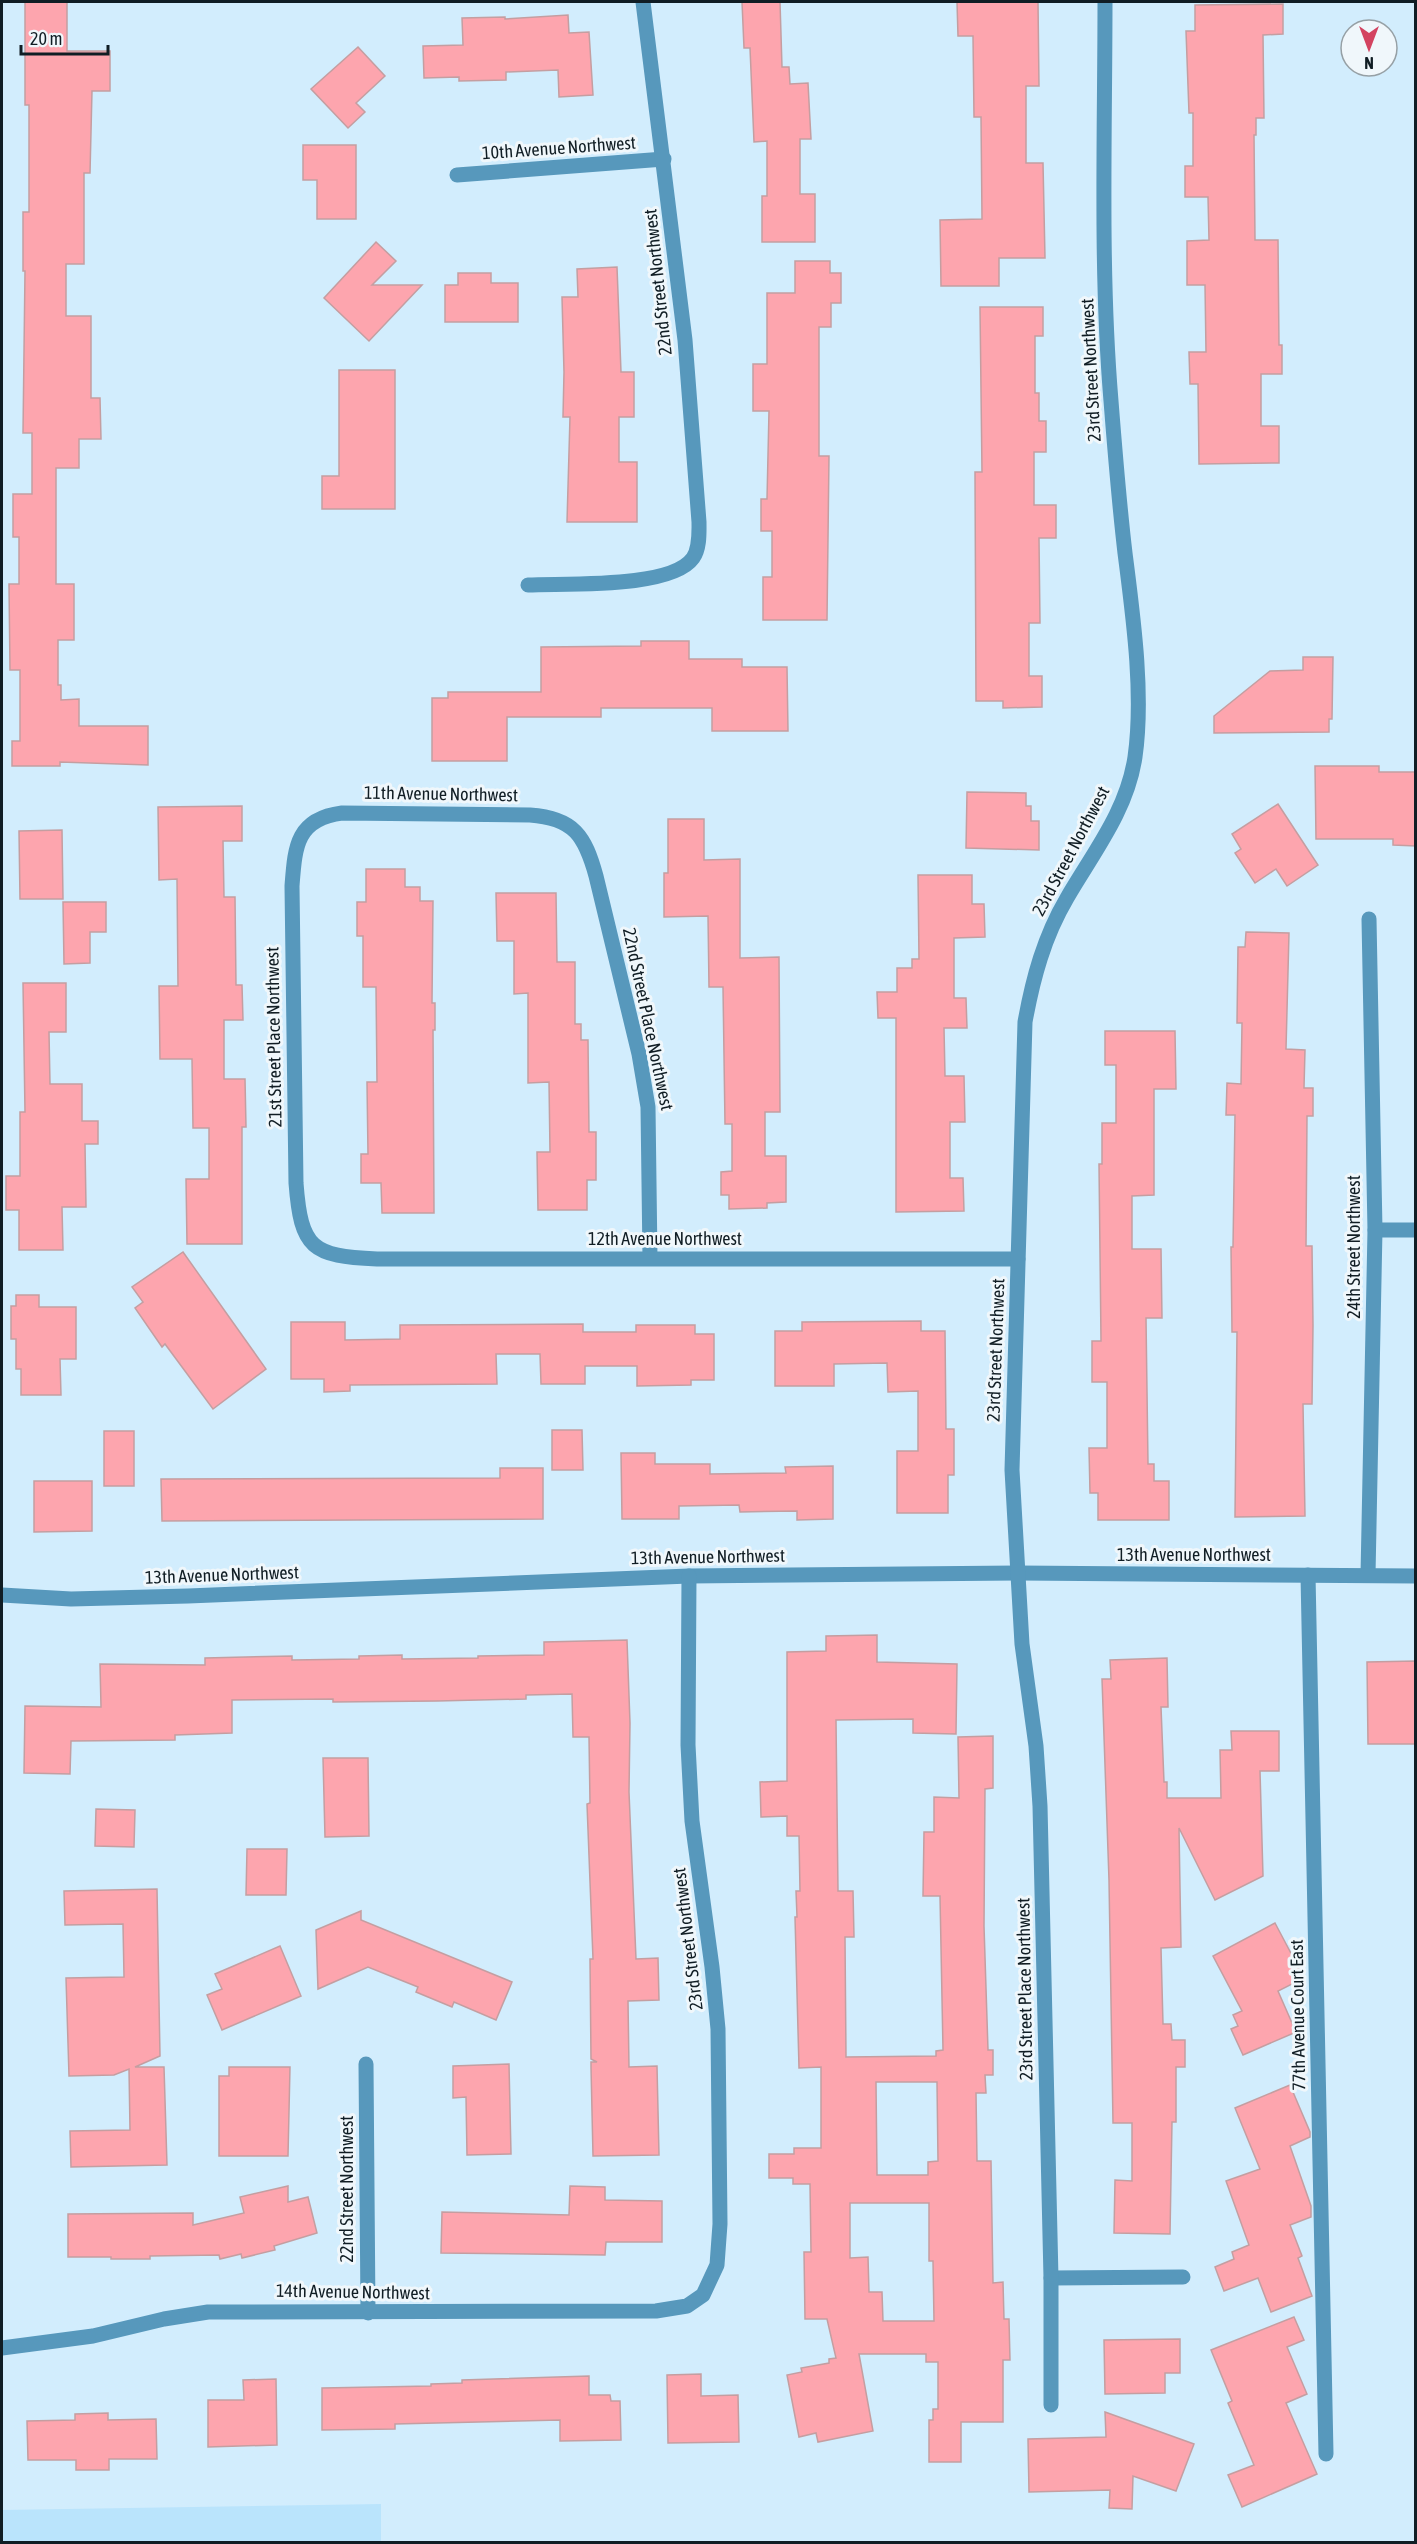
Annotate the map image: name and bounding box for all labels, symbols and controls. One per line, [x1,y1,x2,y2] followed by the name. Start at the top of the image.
[21,18,108,56] scale bar
[1339,18,1399,78] north arrow
[30,28,62,49] text: 20 m
[1364,54,1374,72] text: N
[481,132,637,163] street label: 10th Avenue Northwest
[639,208,676,356] street label: 22nd Street Northwest
[1076,298,1105,442] street label: 23rd Street Northwest
[364,782,518,805] street label: 11th Avenue Northwest
[1028,782,1114,919] street label: 23rd Street Northwest
[619,926,678,1112] street label: 22nd Street Place Northwest
[261,947,286,1127] street label: 21st Street Place Northwest
[1343,1175,1364,1319] street label: 24th Street Northwest
[588,1228,742,1249] street label: 12th Avenue Northwest
[983,1278,1008,1422] street label: 23rd Street Northwest
[1117,1544,1271,1565] street label: 13th Avenue Northwest
[631,1545,785,1568] street label: 13th Avenue Northwest
[145,1561,299,1588] street label: 13th Avenue Northwest
[668,1867,707,2012] street label: 23rd Street Northwest
[1012,1897,1037,2081] street label: 23rd Street Place Northwest
[1286,1939,1309,2091] street label: 77th Avenue Court East
[336,2115,357,2263] street label: 22nd Street Northwest
[276,2280,430,2303] street label: 14th Avenue Northwest

